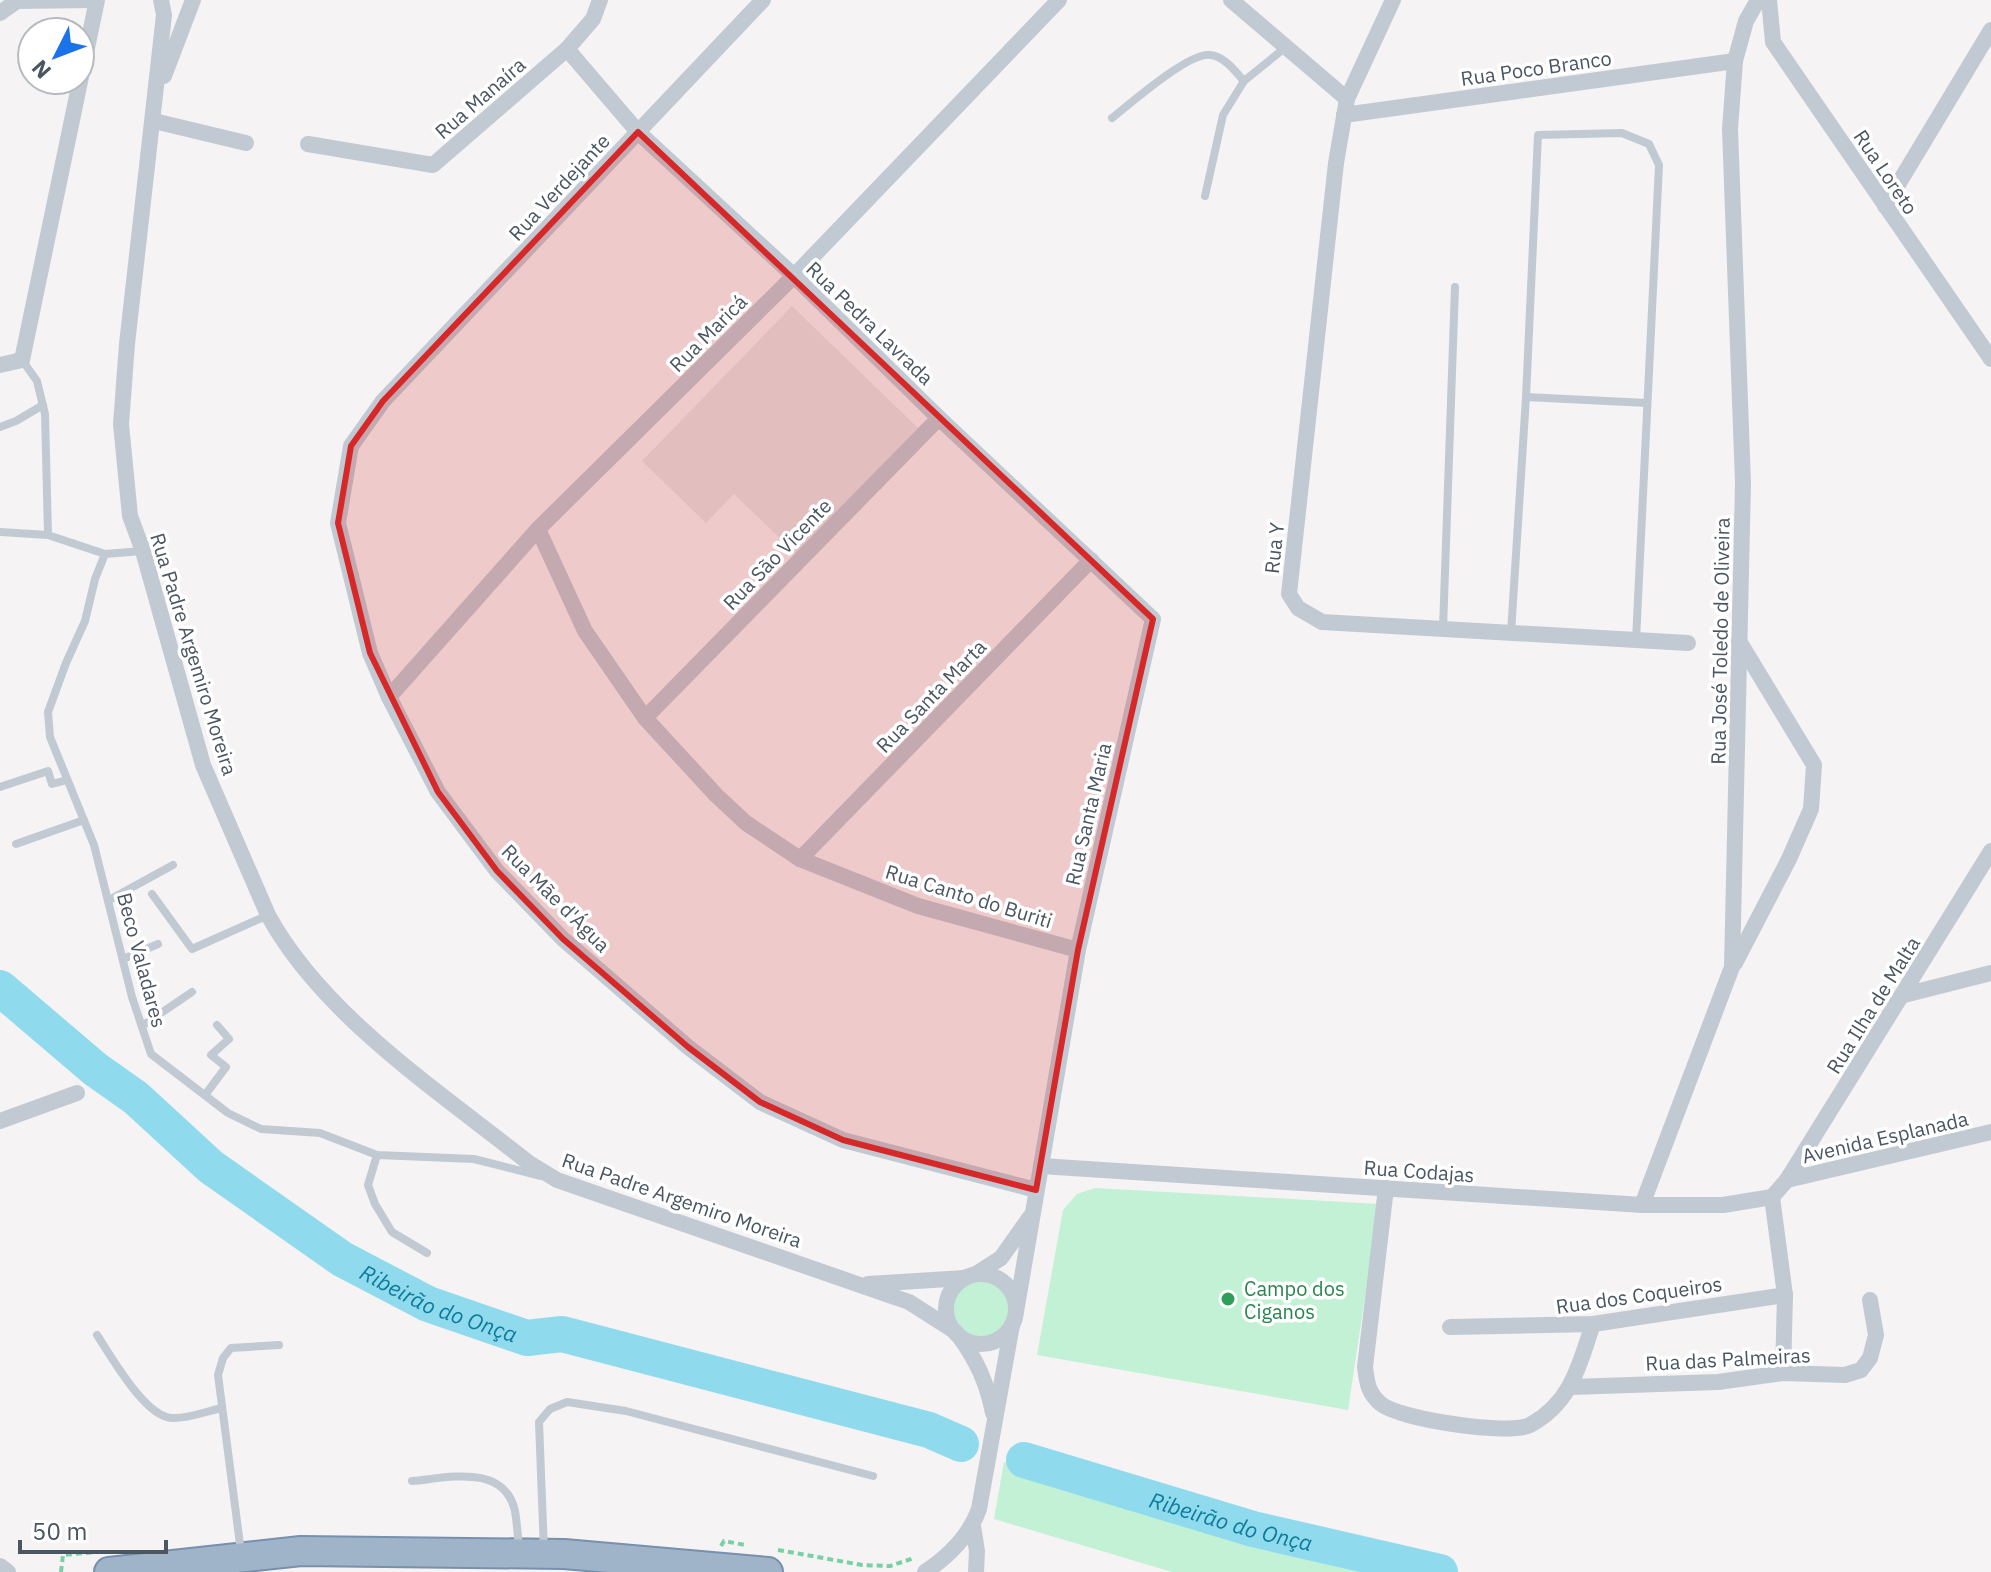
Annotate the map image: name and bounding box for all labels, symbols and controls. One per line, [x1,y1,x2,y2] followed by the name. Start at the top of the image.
[16,16,96,96] north arrow
[1459,44,1613,92] street label: Rua Poco Branco
[429,51,531,145] street label: Rua Manaíra
[25,54,57,85] text: N
[1848,124,1924,220] street label: Rua Loreto
[502,128,616,246] street label: Rua Verdejante
[801,255,940,391] street label: Rua Pedra Lavrada
[663,288,753,378] street label: Rua Maricá
[717,492,837,616] street label: Rua São Vicente
[1704,517,1736,765] street label: Rua José Toledo de Oliveira
[1258,521,1290,575] street label: Rua Y
[144,530,244,779] street label: Rua Padre Argemiro Moreira
[870,633,992,758] street label: Rua Santa Marta
[1058,740,1118,888] street label: Rua Santa Maria
[496,838,616,958] street label: Rua Mãe d'Água
[882,858,1056,934] street label: Rua Canto do Buriti
[111,890,173,1030] street label: Beco Valadares
[1820,931,1926,1079] street label: Rua Ilha de Malta
[1799,1105,1971,1169] street label: Avenida Esplanada
[558,1146,806,1254] street label: Rua Padre Argemiro Moreira
[1363,1154,1475,1188] street label: Rua Codajas
[356,1257,522,1348] water label: Ribeirão do Onça
[1554,1270,1724,1320] street label: Rua dos Coqueiros
[1244,1275,1345,1325] place label: Campo dos Ciganos
[1219,1290,1237,1308] marker: Campo dos Ciganos
[1645,1341,1811,1377] street label: Rua das Palmeiras
[1146,1484,1316,1557] water label: Ribeirão do Onça
[20,1504,166,1554] scale bar
[32,1515,87,1547] text: 50 m

